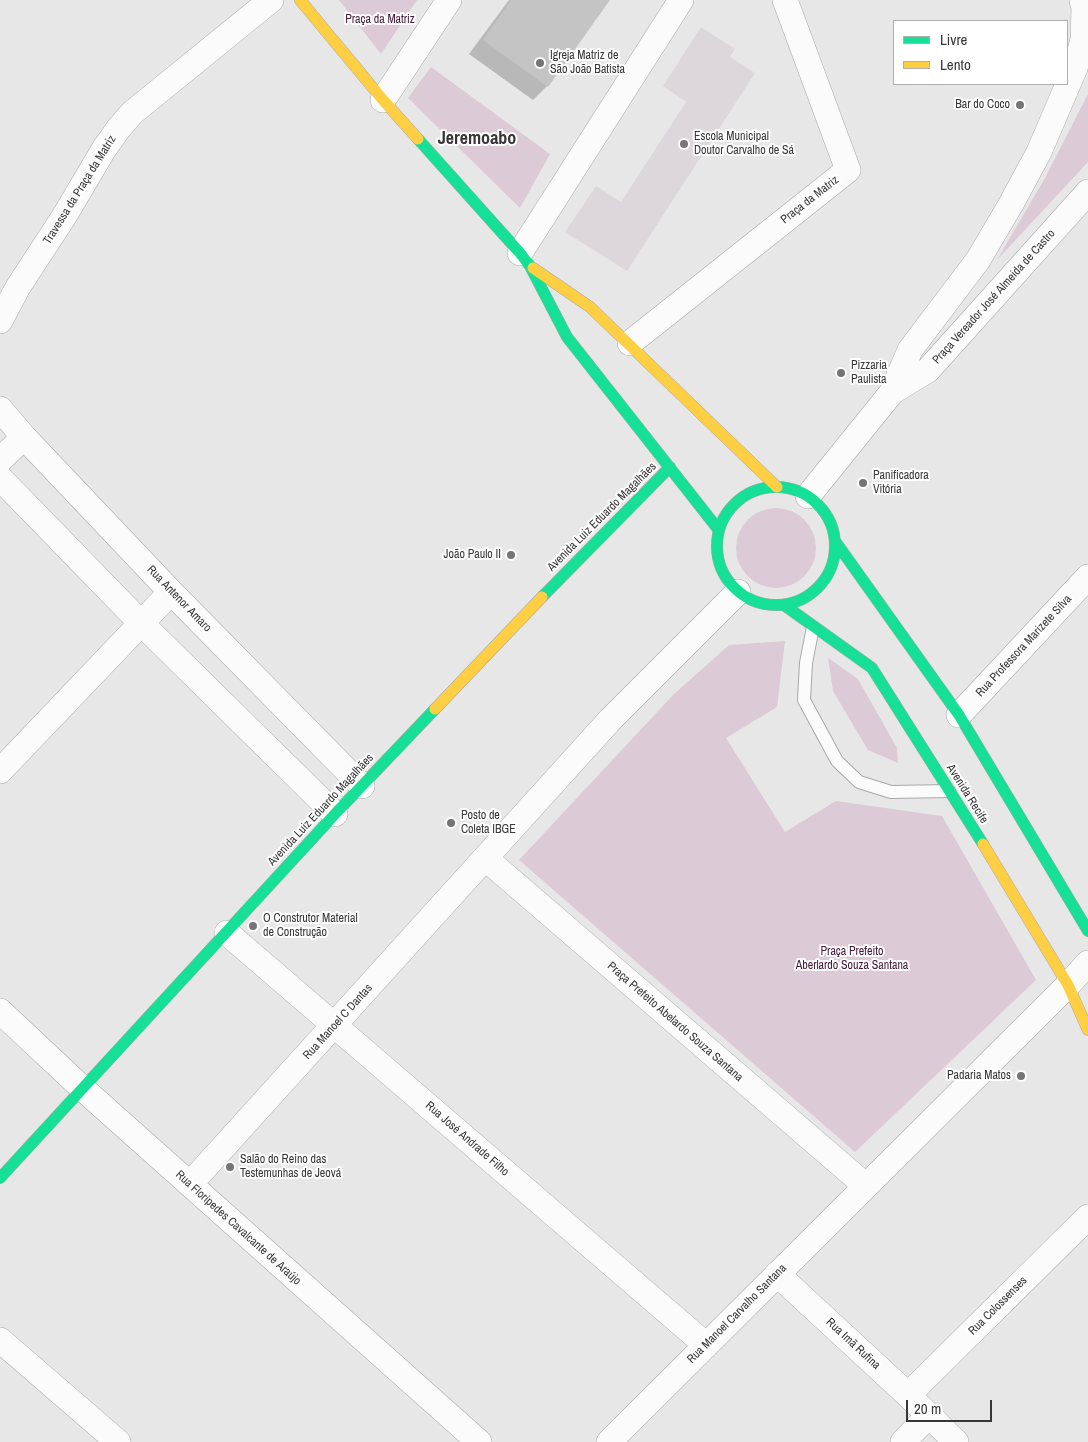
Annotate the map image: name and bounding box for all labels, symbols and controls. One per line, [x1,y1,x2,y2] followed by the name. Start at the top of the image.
[345,13,415,27] park label: Praça da Matriz
[893,20,1068,85] legend
[940,29,967,50] text: Livre
[550,49,625,77] place label: Igreja Matriz de São João Batista
[940,54,971,75] text: Lento
[534,57,546,69] marker: Igreja Matriz de São João Batista
[955,98,1010,112] place label: Bar do Coco
[1014,99,1026,111] marker: Bar do Coco
[438,128,516,150] district label: Jeremoabo
[694,130,794,158] place label: Escola Municipal Doutor Carvalho de Sá
[41,133,119,247] street label: Travessa da Praça da Matriz
[678,138,690,150] marker: Escola Municipal Doutor Carvalho de Sá
[778,173,842,227] street label: Praça da Matriz
[930,227,1058,367] street label: Praça Vereador José Almeida de Castro
[851,359,887,387] place label: Pizzaria Paulista
[835,367,847,379] marker: Pizzaria Paulista
[545,460,659,574] street label: Avenida Luiz Eduardo Magalhães
[873,469,929,497] place label: Panificadora Vitória
[857,477,869,489] marker: Panificadora Vitória
[444,548,501,562] place label: João Paulo II
[505,549,517,561] marker: João Paulo II
[144,563,214,635] street label: Rua Antenor Amaro
[973,592,1075,700] street label: Rua Professora Marizete Silva
[265,751,377,869] street label: Avenida Luiz Eduardo Magalhães
[943,762,991,826] street label: Avenida Recife
[461,809,516,837] place label: Posto de Coleta IBGE
[445,817,457,829] marker: Posto de Coleta IBGE
[263,912,358,940] place label: O Construtor Material de Construção
[247,920,259,932] marker: O Construtor Material de Construção
[796,945,908,973] park label: Praça Prefeito Aberlardo Souza Santana
[604,959,746,1085] street label: Praça Prefeito Abelardo Souza Santana
[300,981,376,1063] street label: Rua Manoel C Dantas
[947,1069,1011,1083] place label: Padaria Matos
[1015,1070,1027,1082] marker: Padaria Matos
[422,1099,512,1179] street label: Rua José Andrade Filho
[240,1153,341,1181] place label: Salão do Reino das Testemunhas de Jeová
[224,1161,236,1173] marker: Salão do Reino das Testemunhas de Jeová
[172,1168,304,1288] street label: Rua Florípedes Cavalcante de Araújo
[684,1261,790,1367] street label: Rua Manoel Carvalho Santana
[966,1274,1030,1338] street label: Rua Colossenses
[823,1315,883,1373] street label: Rua Imã Rufina
[908,1390,994,1422] scale bar
[914,1398,941,1419] text: 20 m

